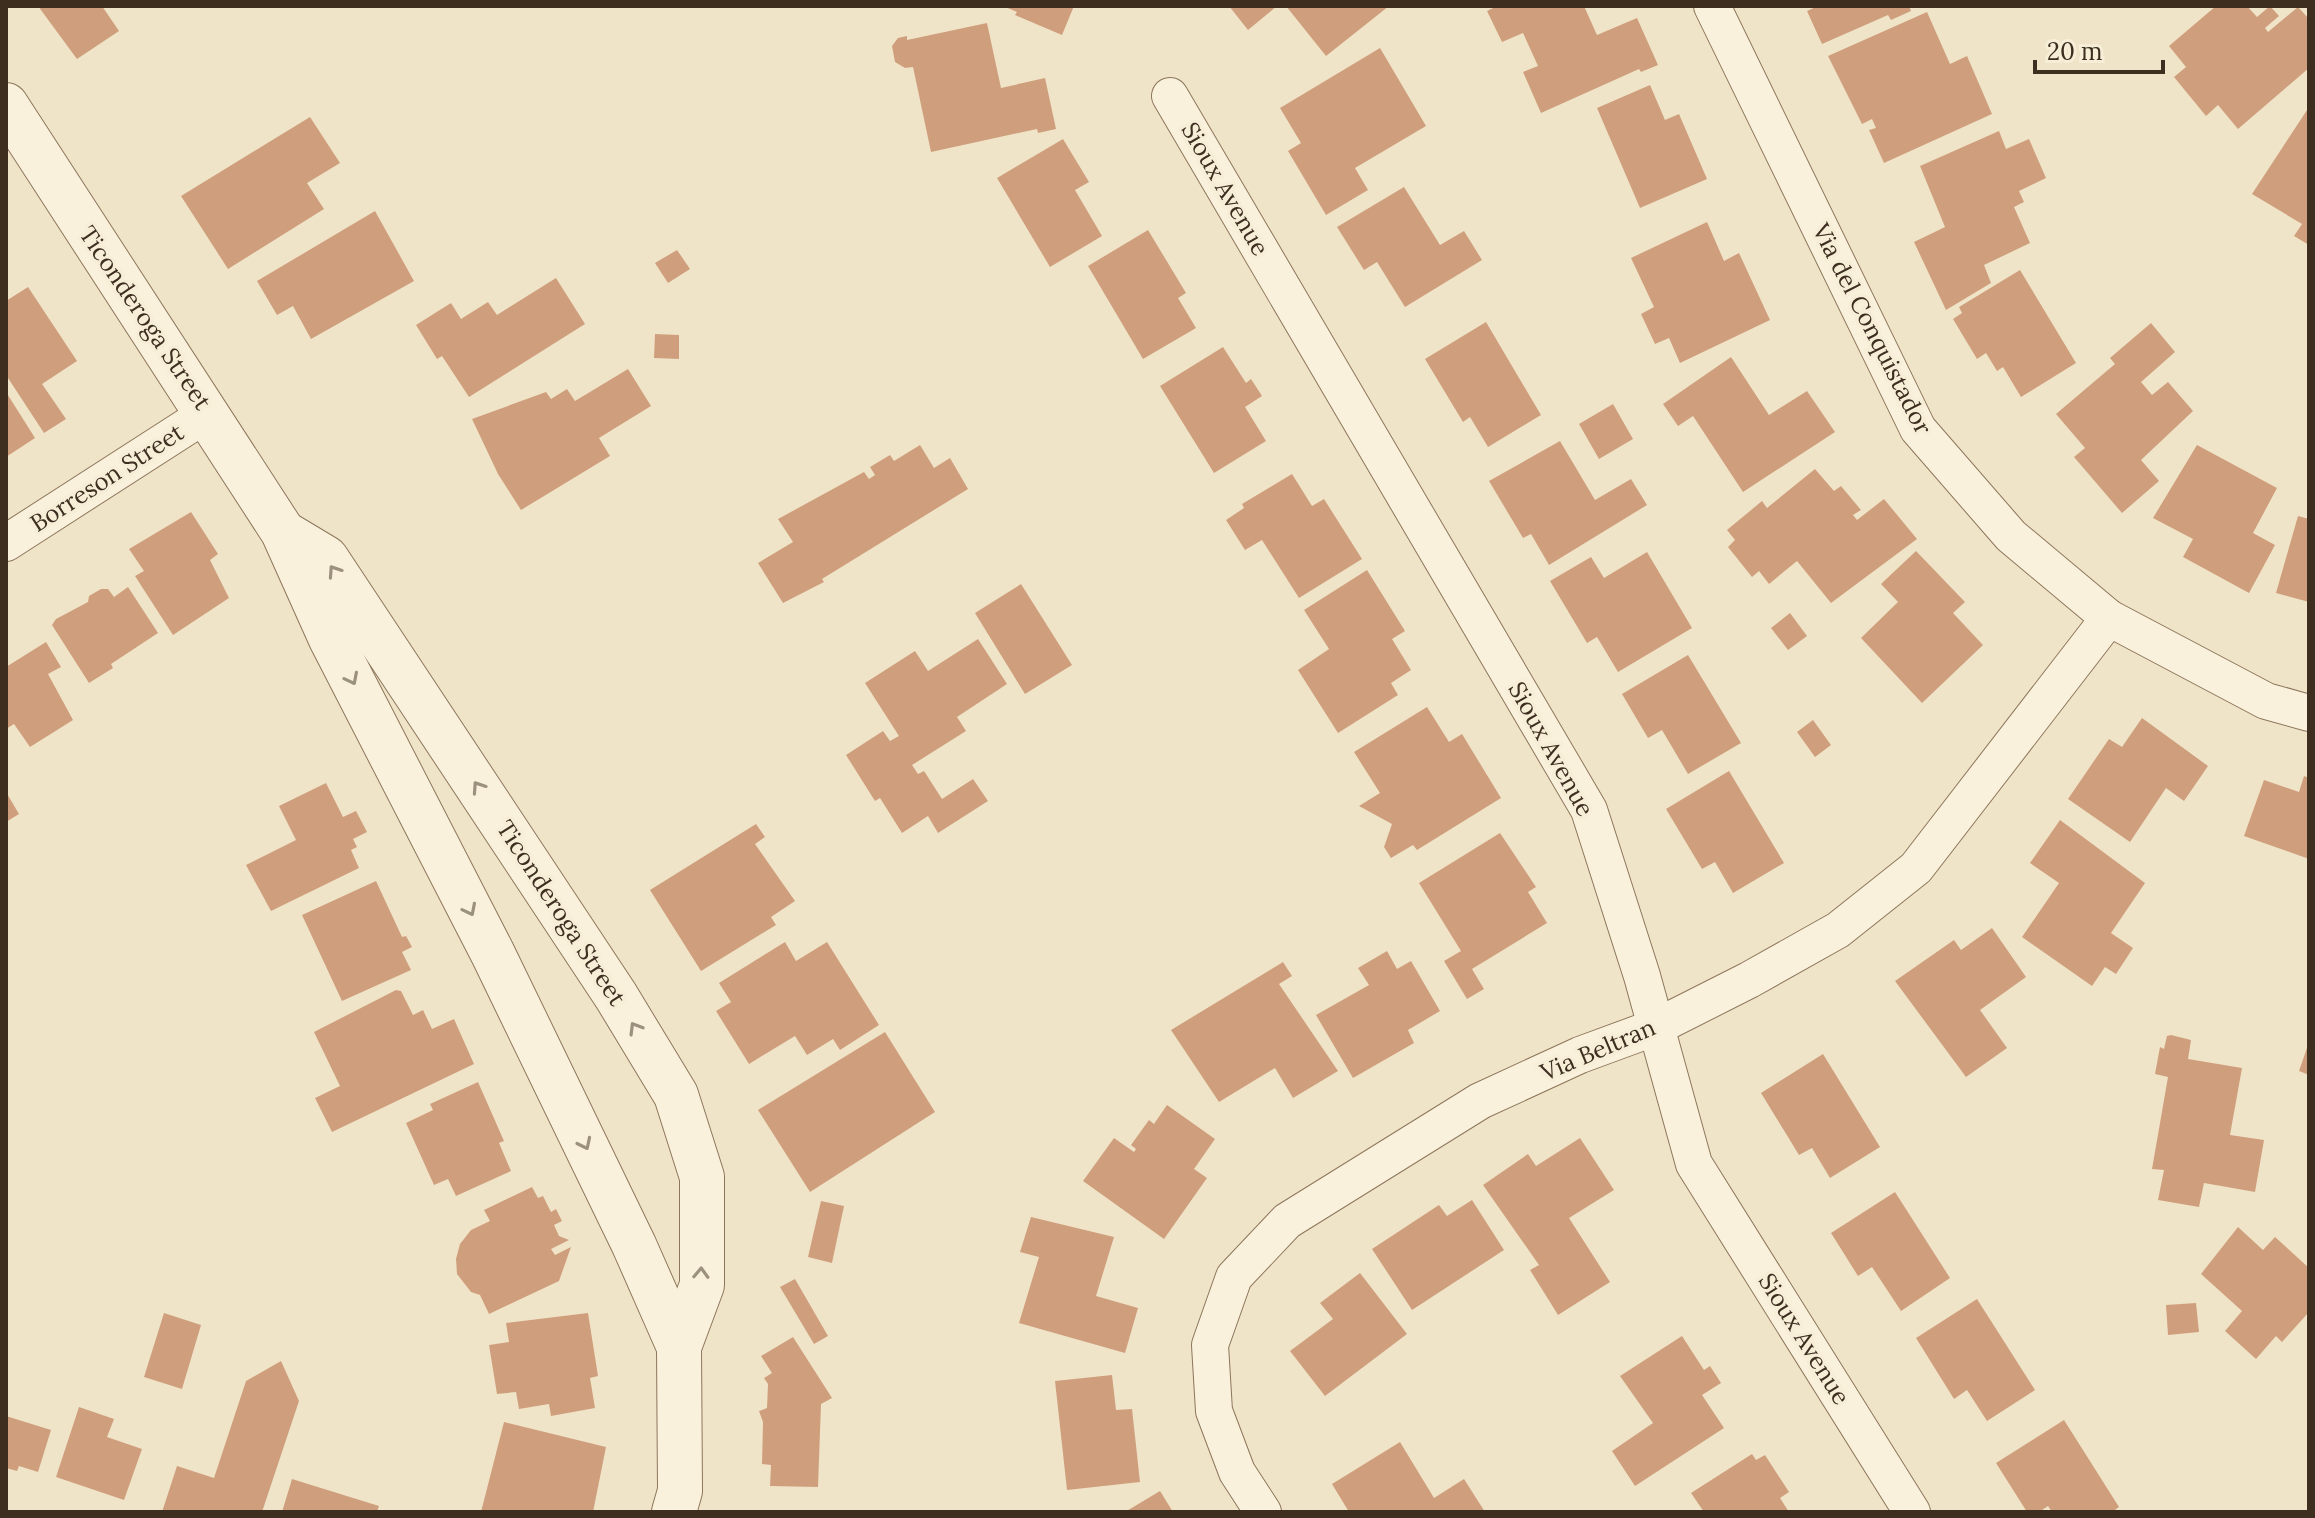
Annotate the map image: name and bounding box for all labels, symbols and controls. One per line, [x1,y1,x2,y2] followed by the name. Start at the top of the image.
[2035,24,2163,74] scale bar
[2047,36,2103,67] text: 20 m
[1175,116,1276,261] street label: Sioux Avenue
[1805,217,1939,440] street label: Via del Conquistador
[72,220,219,416] street label: Ticonderoga Street
[24,416,190,539] street label: Borreson Street
[329,565,344,579] one-way arrow
[342,670,357,685] one-way arrow
[1502,676,1601,821] street label: Sioux Avenue
[473,781,488,796] one-way arrow
[490,814,633,1012] street label: Ticonderoga Street
[461,902,476,917] one-way arrow
[1535,1011,1660,1088] street label: Via Beltran
[630,1022,645,1037] one-way arrow
[575,1135,591,1150] one-way arrow
[693,1266,710,1279] one-way arrow
[1752,1267,1857,1410] street label: Sioux Avenue

